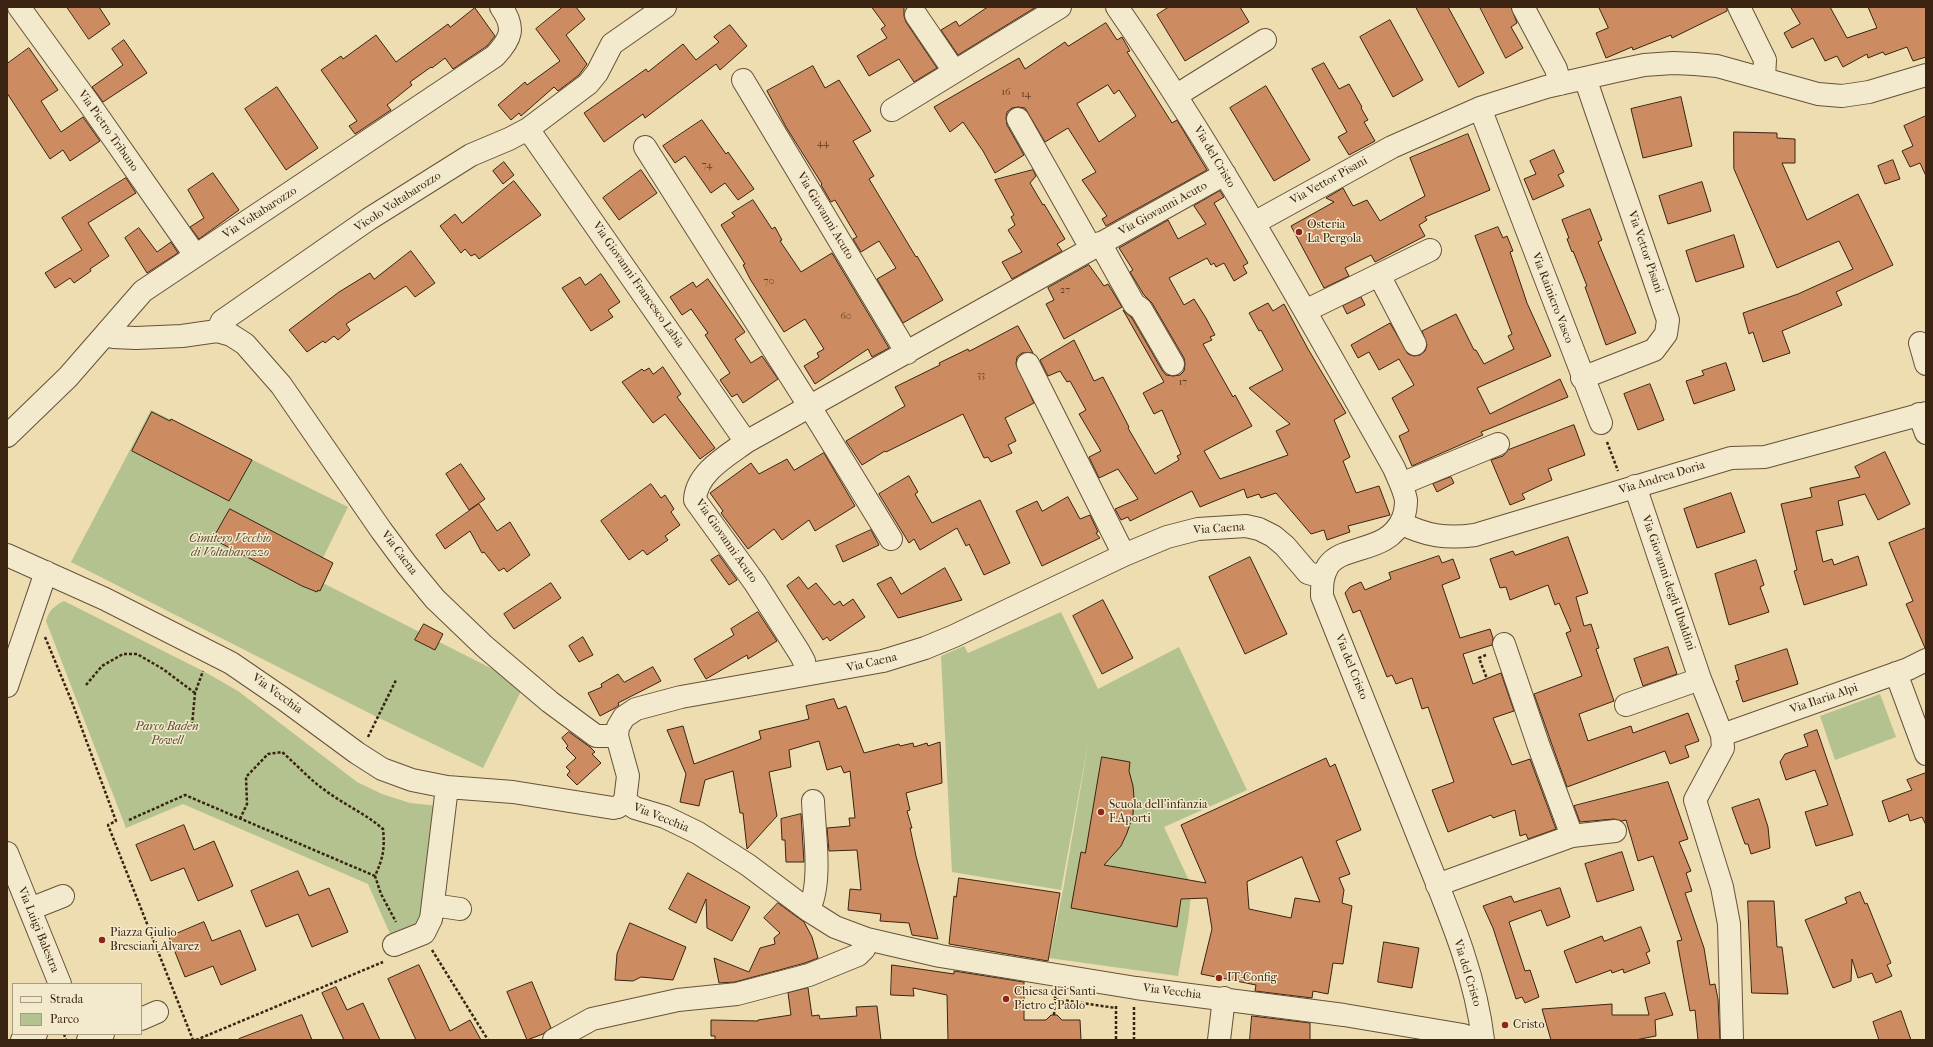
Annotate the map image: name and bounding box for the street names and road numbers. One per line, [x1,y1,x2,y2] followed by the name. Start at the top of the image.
[75,88,141,174] street label: Via Pietro Tribuno
[1190,124,1238,190] street label: Via del Cristo
[1288,154,1370,208] street label: Via Vettor Pisani
[352,169,444,235] street label: Vicolo Voltabarozzo
[793,170,857,262] street label: Via Giovanni Acuto
[1116,179,1210,239] street label: Via Giovanni Acuto
[220,184,300,242] street label: Via Voltabarozzo
[1624,209,1666,295] street label: Via Vettor Pisani
[589,219,687,351] street label: Via Giovanni Francesco Labia
[1528,251,1576,345] street label: Via Rainiero Vasco
[1617,458,1707,498] street label: Via Andrea Doria
[692,496,760,586] street label: Via Giovanni Acuto
[1638,513,1698,653] street label: Via Giovanni degli Ubaldini
[1193,520,1245,538] street label: Via Caena
[378,528,420,578] street label: Via Caena
[1331,632,1371,702] street label: Via del Cristo
[845,650,899,676] street label: Via Caena
[249,671,305,717] street label: Via Vecchia
[1788,681,1860,717] street label: Via Ilaria Alpi
[631,800,691,836] street label: Via Vecchia
[14,885,62,975] street label: Via Luigi Balestra
[1450,938,1484,1008] street label: Via del Cristo
[1142,981,1202,1003] street label: Via Vecchia

